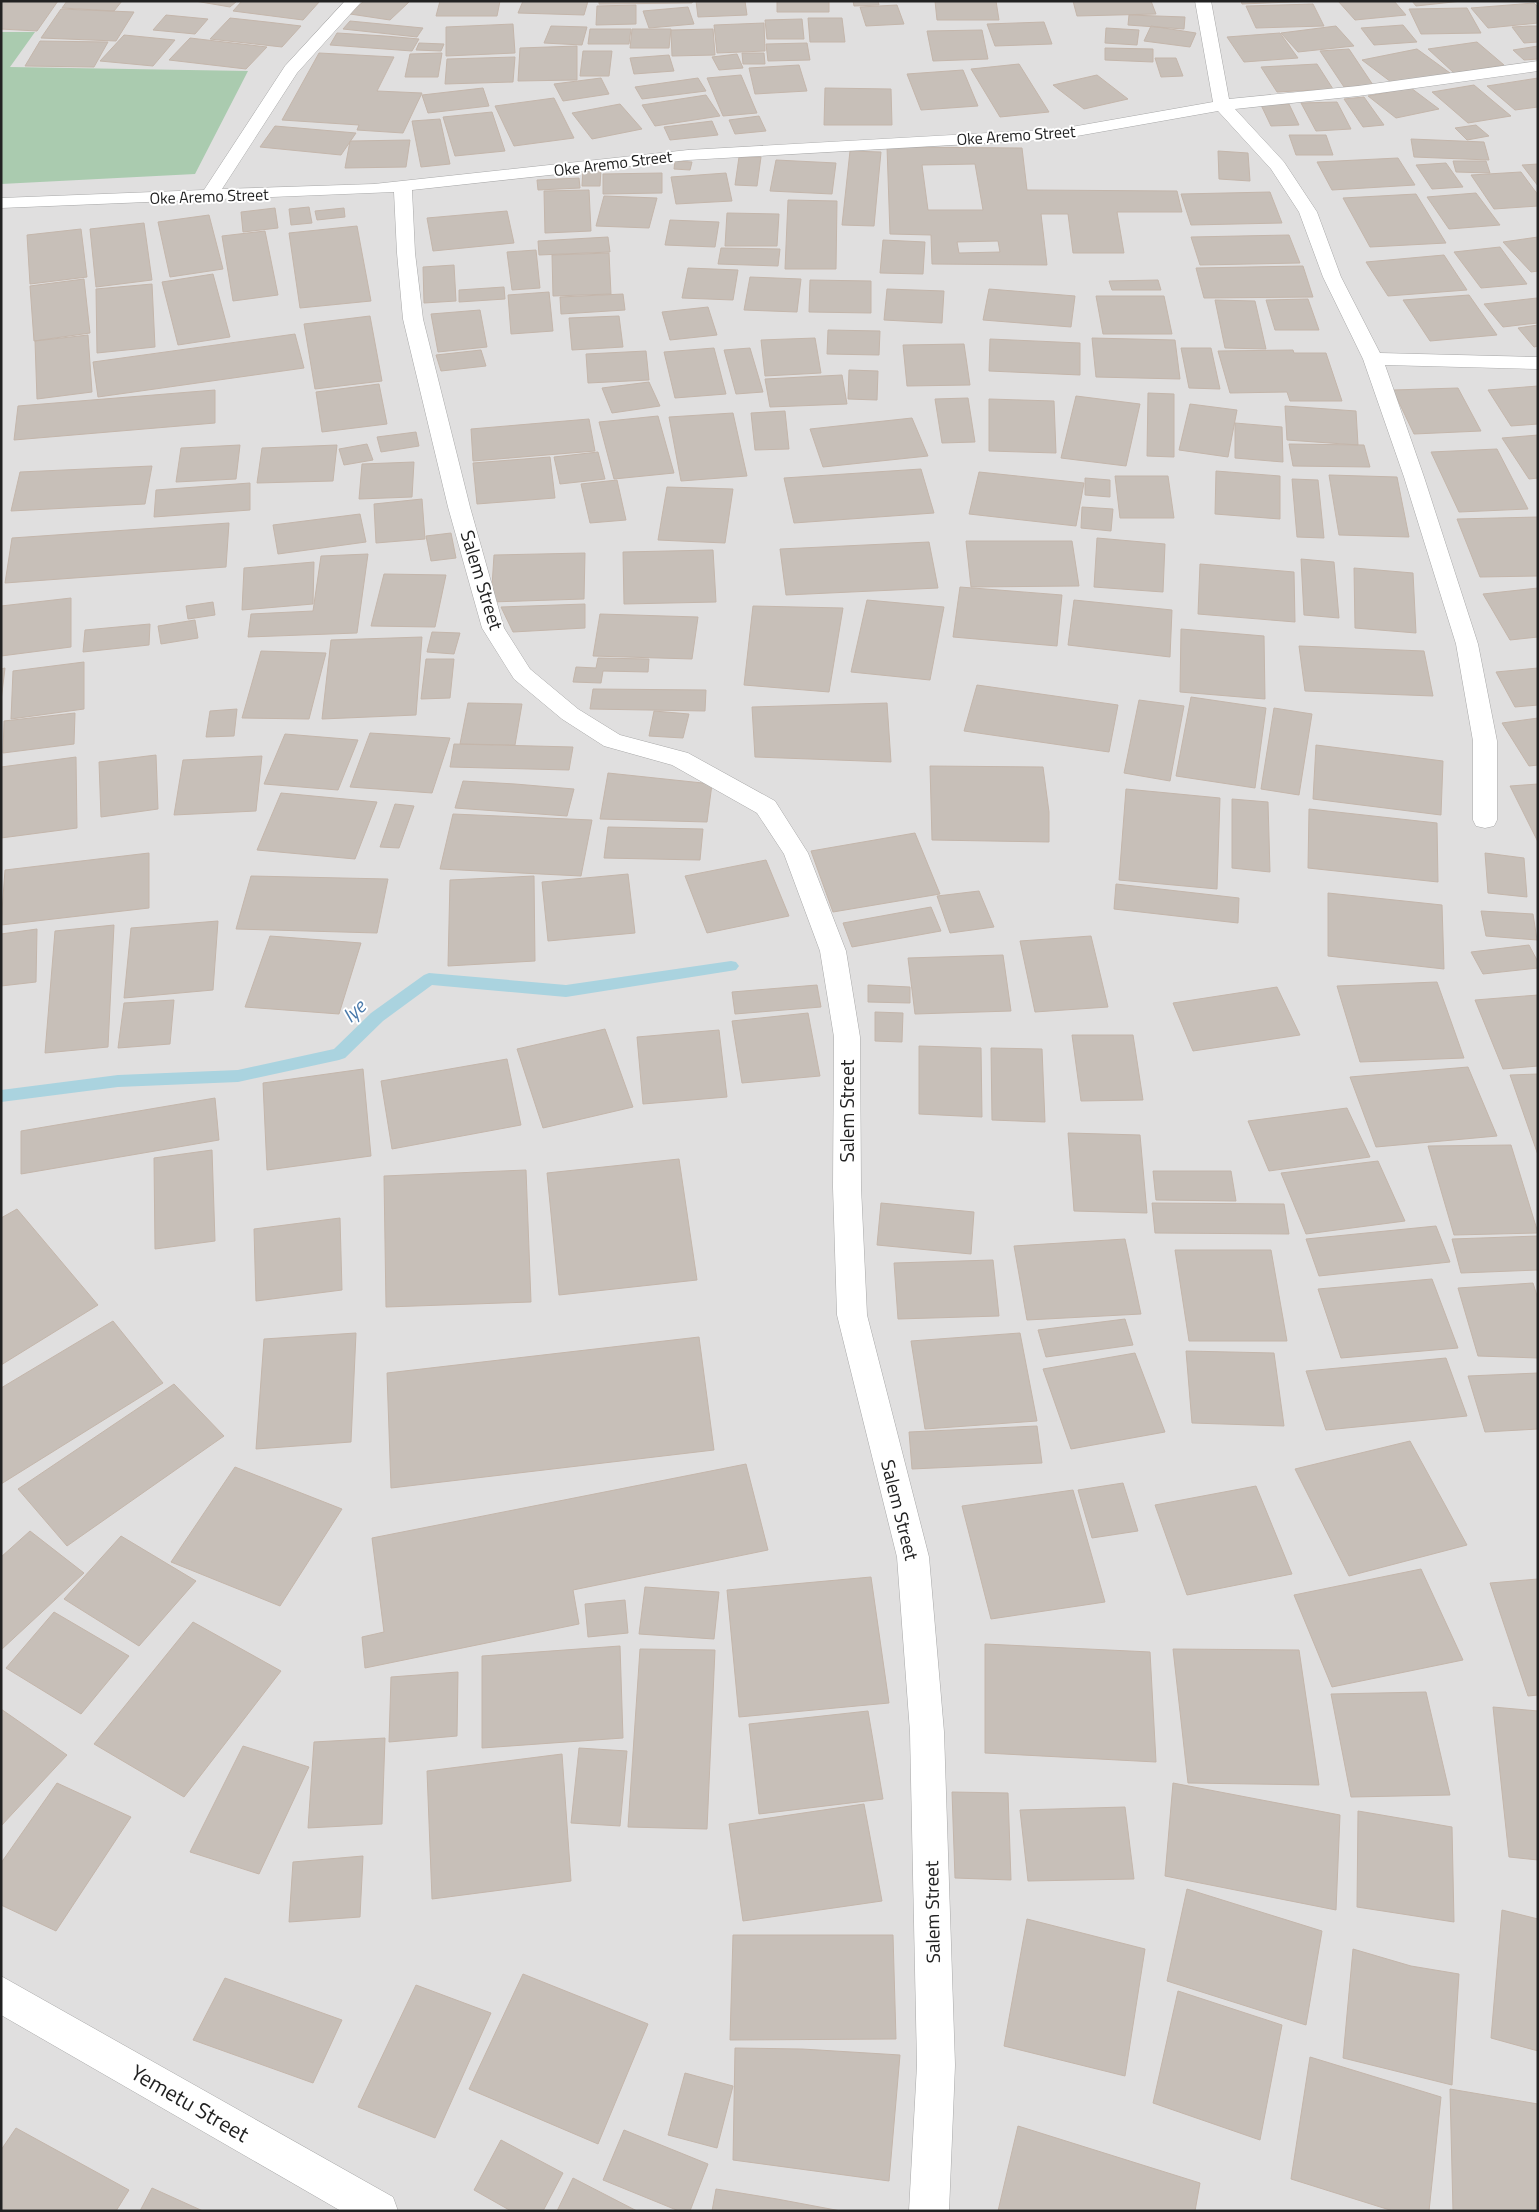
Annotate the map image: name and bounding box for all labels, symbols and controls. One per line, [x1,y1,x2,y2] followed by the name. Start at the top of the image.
[956,119,1077,151] street label: Oke Aremo Street
[552,144,674,182] street label: Oke Aremo Street
[149,182,269,210] street label: Oke Aremo Street
[454,526,511,634] street label: Salem Street
[335,990,374,1030] water label: Iye
[832,1059,861,1162] street label: Salem Street
[874,1456,927,1564] street label: Salem Street
[916,1860,947,1964] street label: Salem Street
[124,2055,256,2151] street label: Yemetu Street

